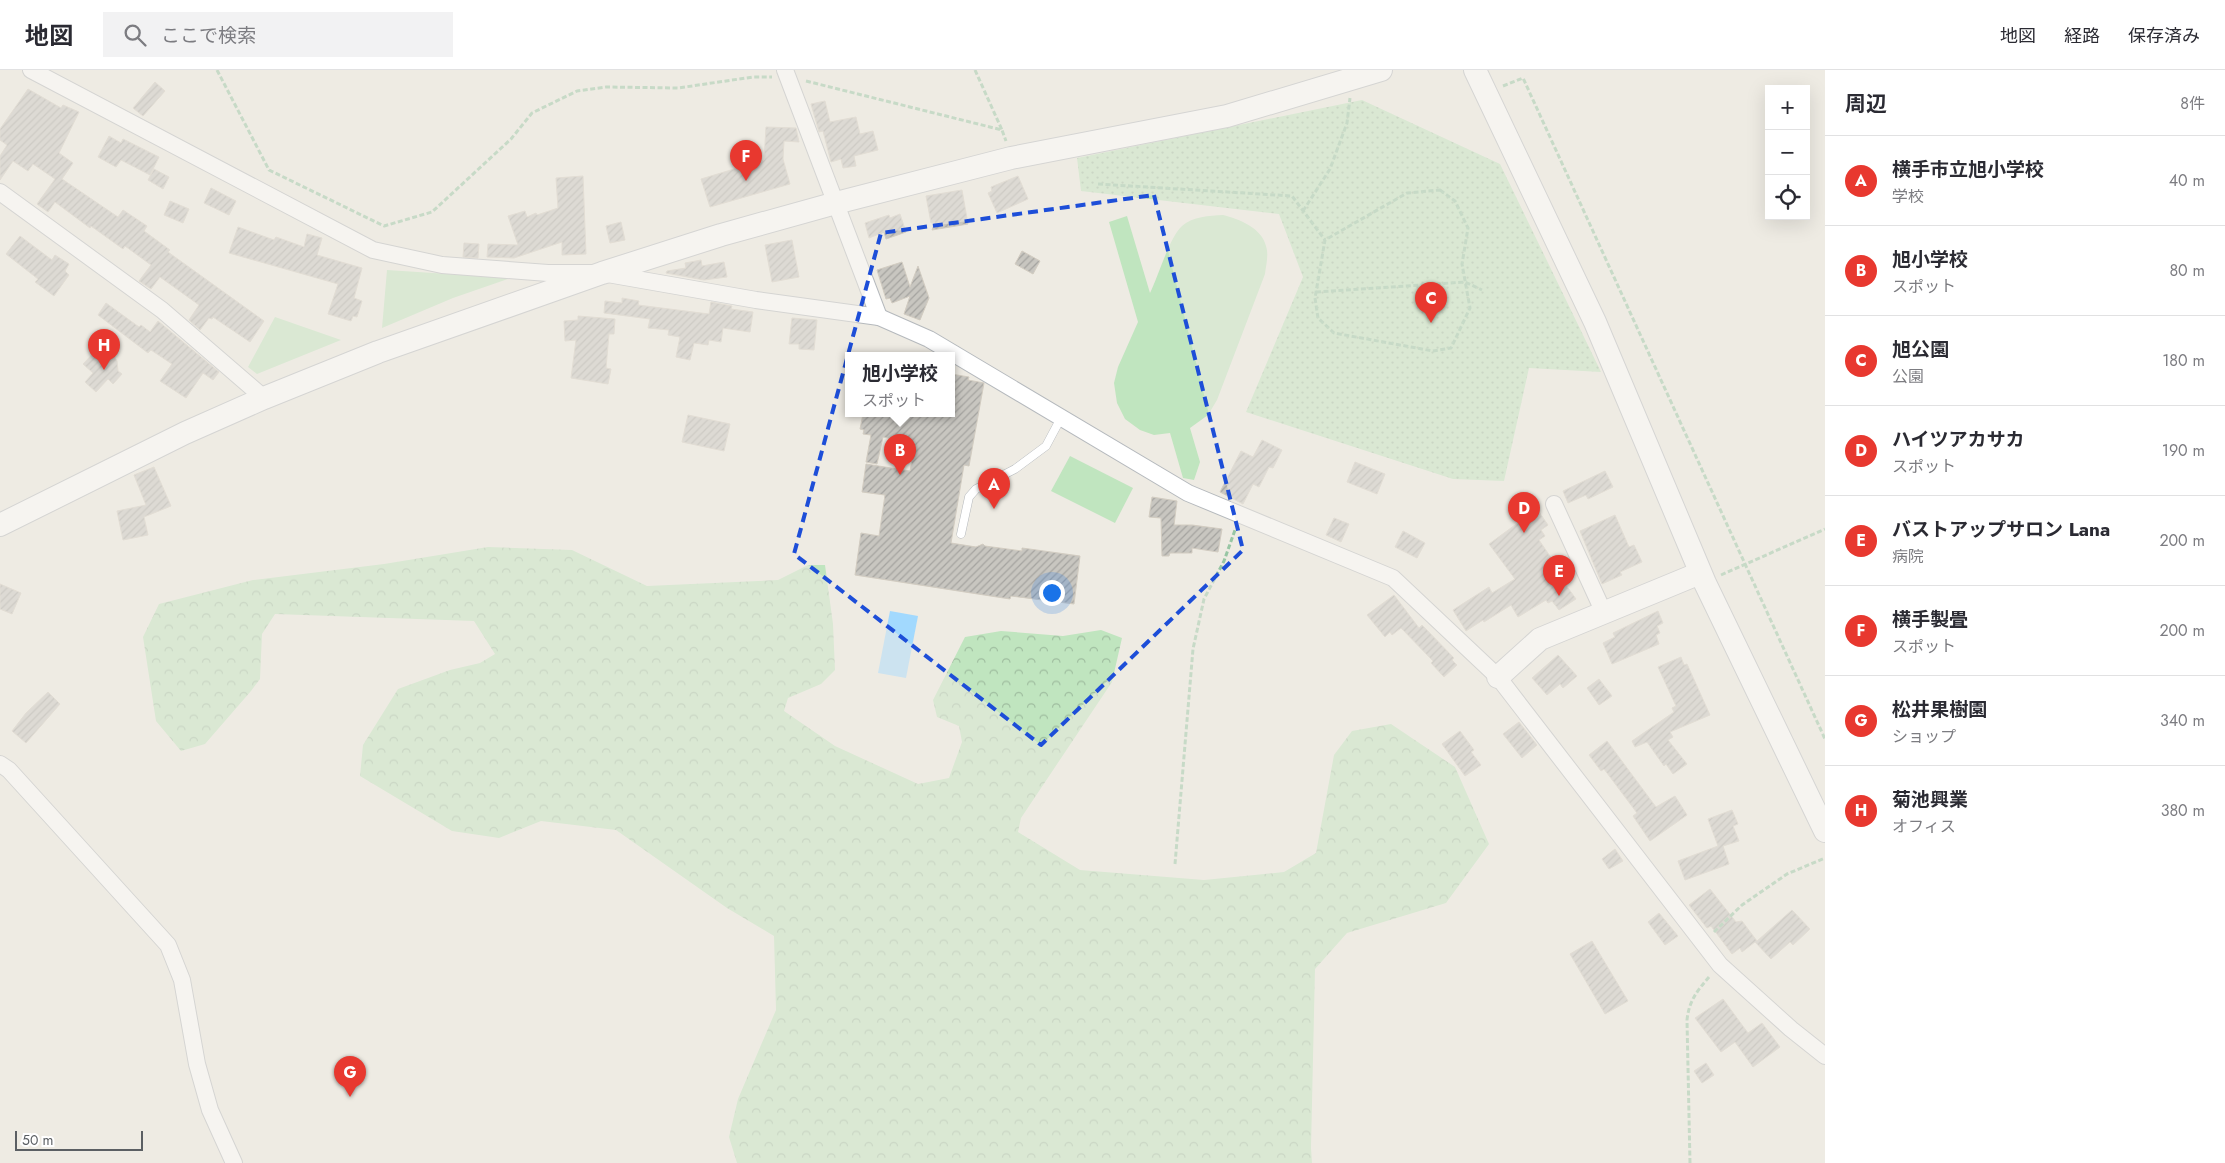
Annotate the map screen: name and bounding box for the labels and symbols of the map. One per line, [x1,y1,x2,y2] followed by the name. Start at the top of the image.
[730,140,762,181] pin: F
[1415,282,1447,323] pin: C
[88,329,120,370] pin: H
[884,434,916,475] pin: B
[978,468,1010,509] pin: A
[1508,492,1540,533] pin: D
[1543,555,1575,596] pin: E
[1039,580,1065,606] your location
[334,1056,366,1097] pin: G
[15,1128,142,1151] scale bar

